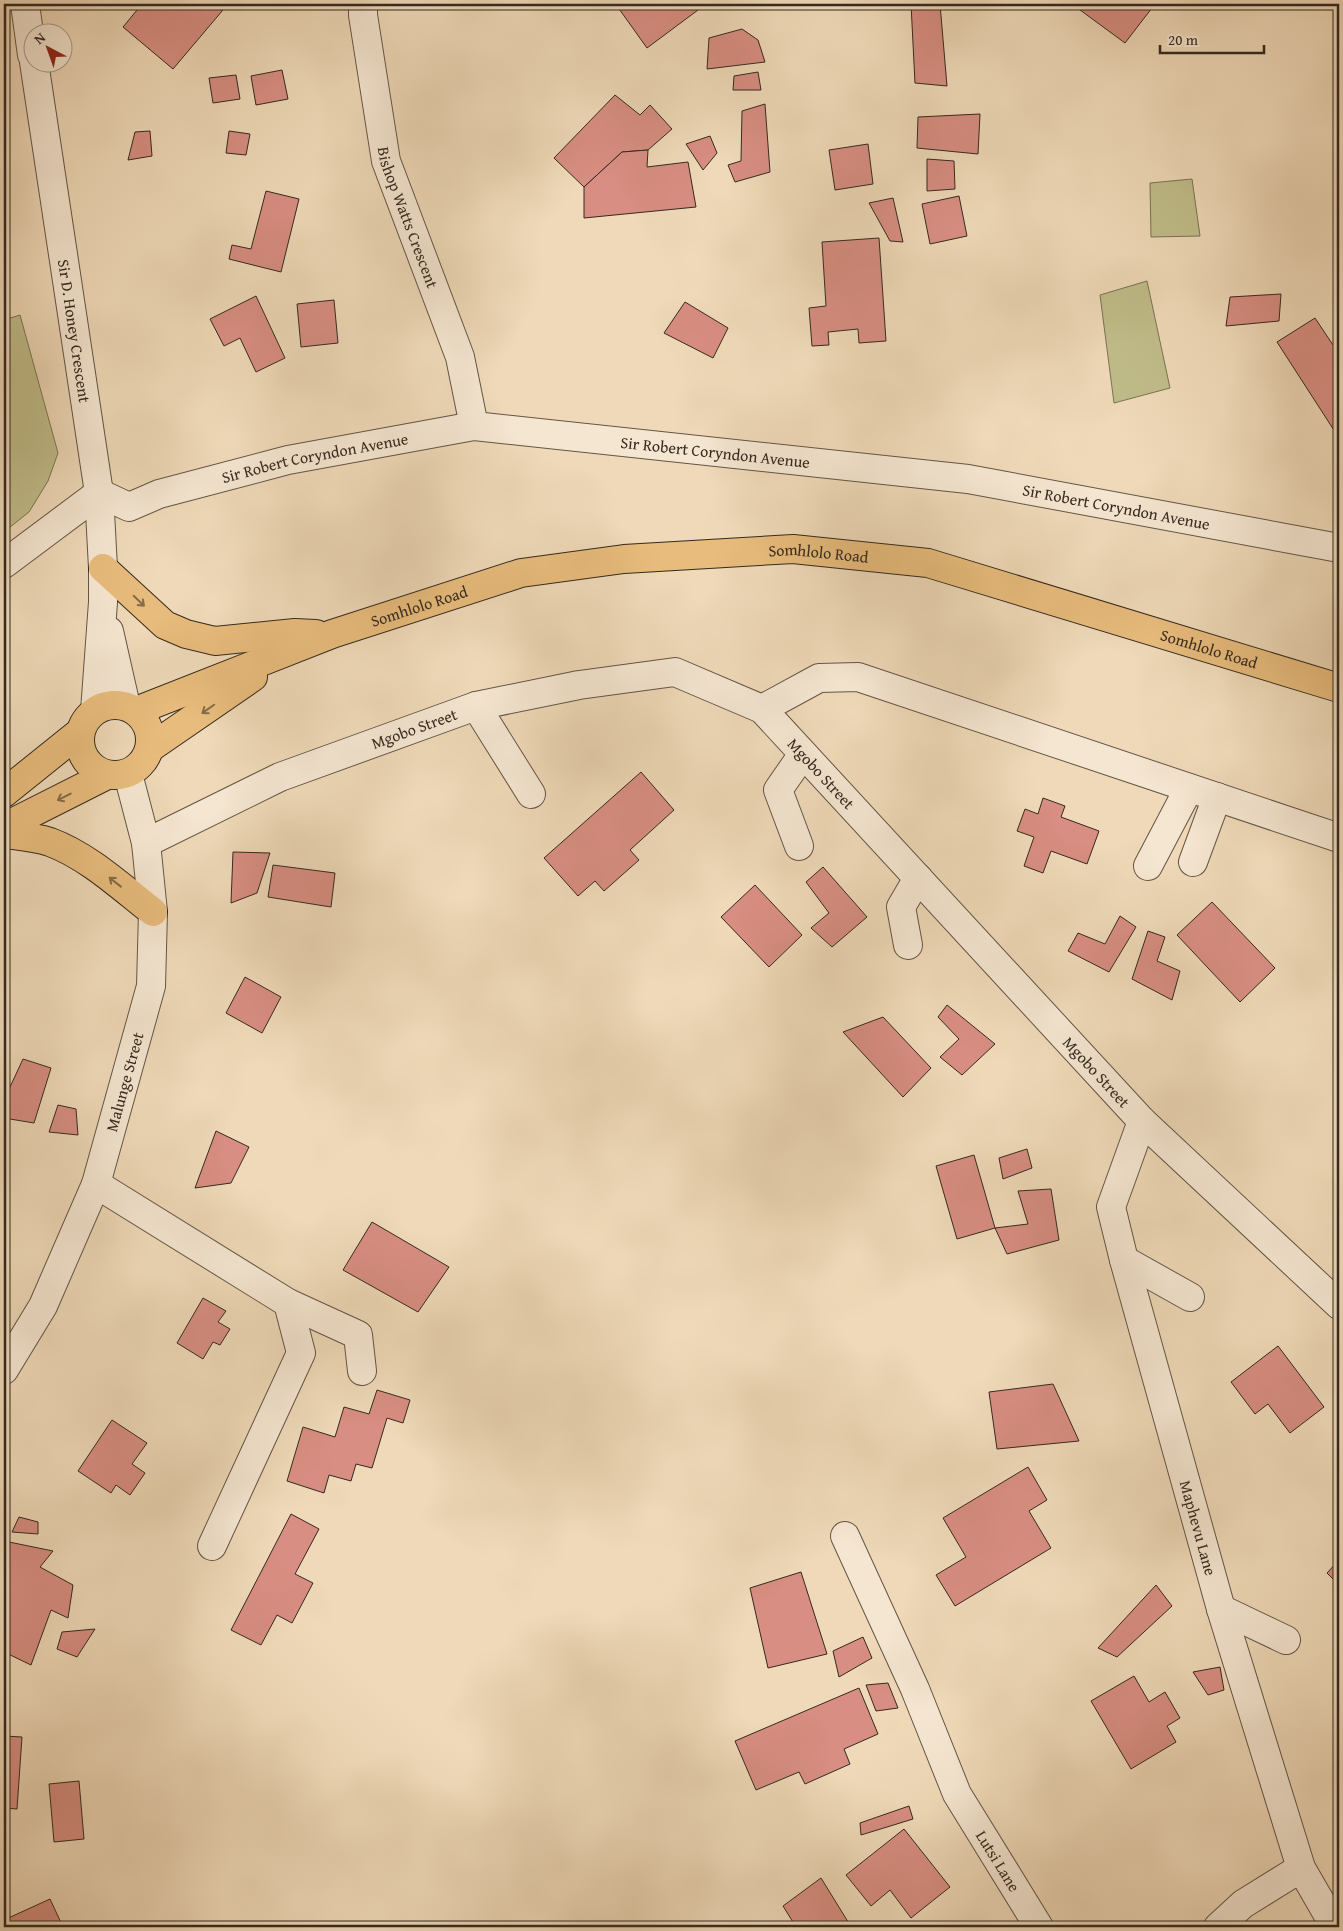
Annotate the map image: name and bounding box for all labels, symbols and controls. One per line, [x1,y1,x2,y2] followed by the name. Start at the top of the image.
[22,22,72,72] north arrow
[1160,22,1264,54] scale bar
[29,27,50,49] text: N
[1168,29,1199,50] text: 20 m
[372,145,445,292] street label: Bishop Watts Crescent
[52,258,97,405] street label: Sir D. Honey Crescent
[219,426,410,489] street label: Sir Robert Coryndon Avenue
[619,430,811,474] street label: Sir Robert Coryndon Avenue
[1021,477,1212,536] street label: Sir Robert Coryndon Avenue
[768,537,870,569] street label: Somhlolo Road
[368,579,471,633] street label: Somhlolo Road
[133,595,145,607] one-way arrow
[1158,622,1261,675] street label: Somhlolo Road
[368,702,461,755] street label: Mgobo Street
[201,703,215,714] one-way arrow
[782,732,861,815] street label: Mgobo Street
[56,792,71,802] one-way arrow
[109,877,122,888] one-way arrow
[99,1029,150,1134] street label: Malunge Street
[1057,1031,1136,1113] street label: Mgobo Street
[1174,1478,1223,1578] street label: Maphevu Lane
[970,1826,1026,1896] street label: Lutsi Lane

